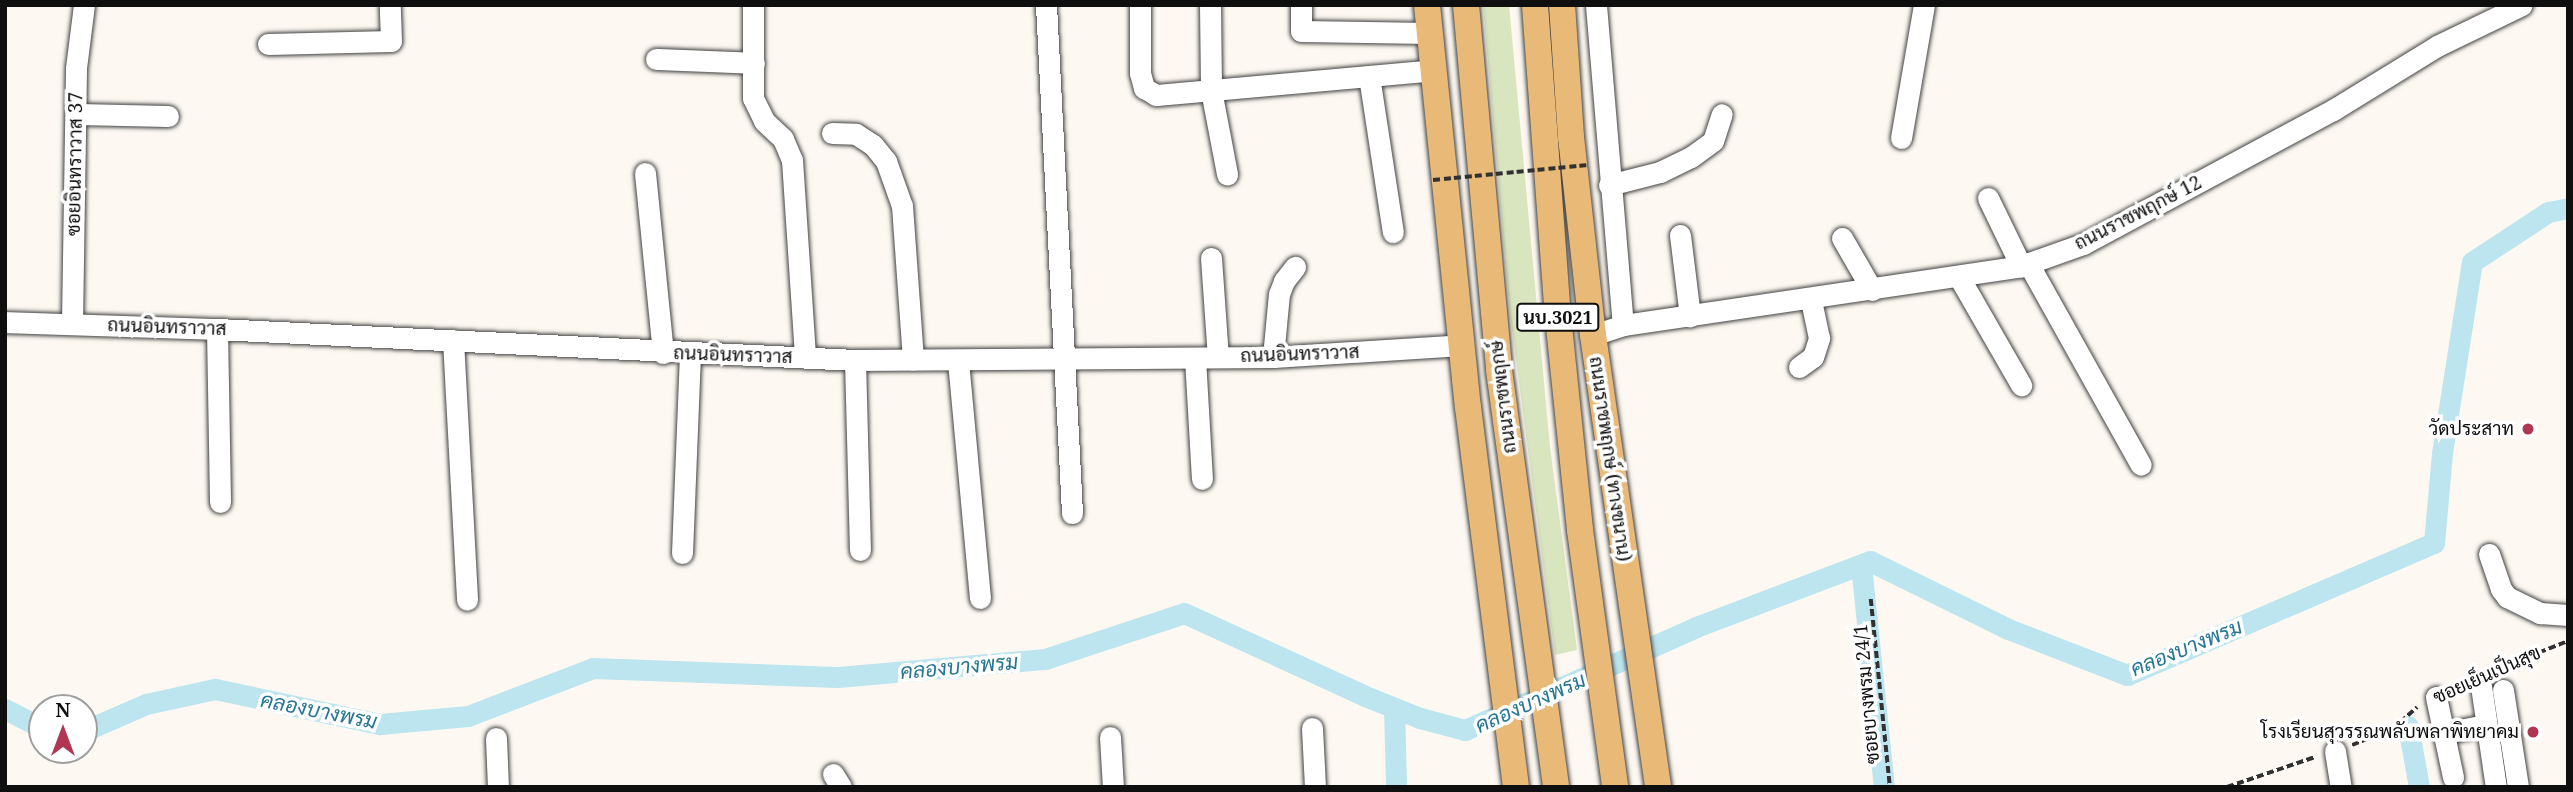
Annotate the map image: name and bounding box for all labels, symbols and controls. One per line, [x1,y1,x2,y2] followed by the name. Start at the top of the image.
[62,92,88,236] street label: ซอยอินทราวาส 37
[2071,171,2205,255] street label: ถนนราชพฤกษ์ 12
[1516,302,1600,332] road number: นบ.3021
[107,314,227,340] street label: ถนนอินทราวาส
[1485,339,1521,455] street label: ถนนราชพฤกษ์
[1240,341,1360,367] street label: ถนนอินทราวาส
[673,342,793,368] street label: ถนนอินทราวาส
[1584,355,1636,563] street label: ถนนราชพฤกษ์ (ทางขนาน)
[2429,418,2514,440] place label: วัดประสาท
[2520,421,2536,437] marker: วัดประสาท
[2127,613,2245,681] water label: คลองบางพรม
[1850,623,1884,765] street label: ซอยบางพรม 24/1
[2430,641,2544,709] street label: ซอยเย็นเป็นสุข
[899,648,1019,684] water label: คลองบางพรม
[1471,666,1589,738] water label: คลองบางพรม
[259,686,379,734] water label: คลองบางพรม
[28,694,98,764] north arrow
[56,697,70,723] text: N
[2261,721,2519,743] place label: โรงเรียนสุวรรณพลับพลาพิทยาคม
[2525,724,2541,740] marker: โรงเรียนสุวรรณพลับพลาพิทยาคม

